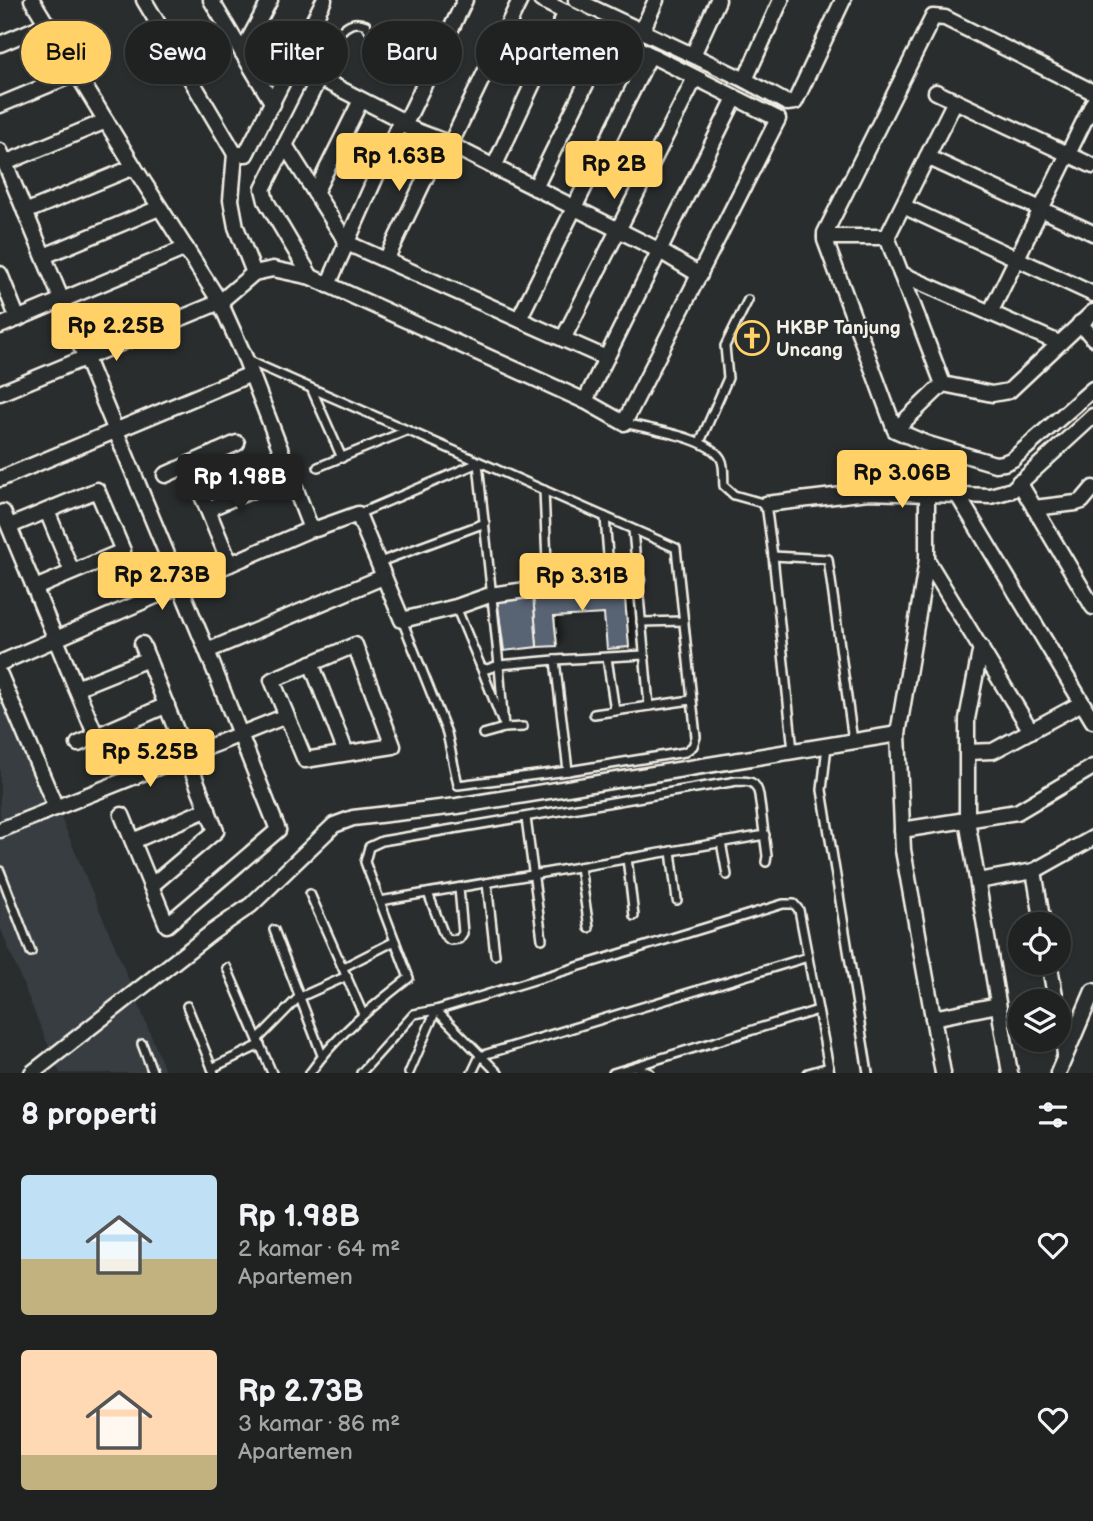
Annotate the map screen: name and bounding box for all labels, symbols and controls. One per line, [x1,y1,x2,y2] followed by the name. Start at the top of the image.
[21,21,111,84] chip: Beli
[125,21,231,84] chip: Sewa
[245,21,348,84] chip: Filter
[362,21,462,84] chip: Baru
[476,21,643,84] chip: Apartemen
[327,134,471,193] pin: Rp 1.63B
[352,142,446,170] text: Rp 1.63B
[565,142,663,201] pin: Rp 2B
[581,150,647,178] text: Rp 2B
[44,304,188,363] pin: Rp 2.25B
[67,312,165,340] text: Rp 2.25B
[776,317,901,362] place label: HKBP Tanjung Uncang
[733,319,771,357] church icon: HKBP Tanjung Uncang
[830,450,974,510] pin: Rp 3.06B
[168,454,312,514] pin: Rp 1.98B
[853,459,951,487] text: Rp 3.06B
[193,463,287,491] text: Rp 1.98B
[90,552,234,612] pin: Rp 2.73B
[510,554,654,613] pin: Rp 3.31B
[114,561,210,589] text: Rp 2.73B
[536,562,629,590] text: Rp 3.31B
[78,730,222,789] pin: Rp 5.25B
[102,738,198,766] text: Rp 5.25B
[1008,912,1071,1052] map controls
[1008,912,1071,975] button: locate
[1008,989,1071,1052] button: layers
[1034,1096,1072,1134] icon: filters
[21,1097,157,1133] text: 8 properti
[238,1199,360,1235] text: Rp 1.98B
[77,1203,161,1287] icon: home
[1034,1226,1072,1264] icon: heart
[238,1235,400,1263] text: 2 kamar · 64 m²
[238,1263,353,1291] text: Apartemen
[238,1374,364,1410] text: Rp 2.73B
[77,1378,161,1462] icon: home
[1034,1401,1072,1439] icon: heart
[238,1410,400,1438] text: 3 kamar · 86 m²
[238,1438,353,1466] text: Apartemen

